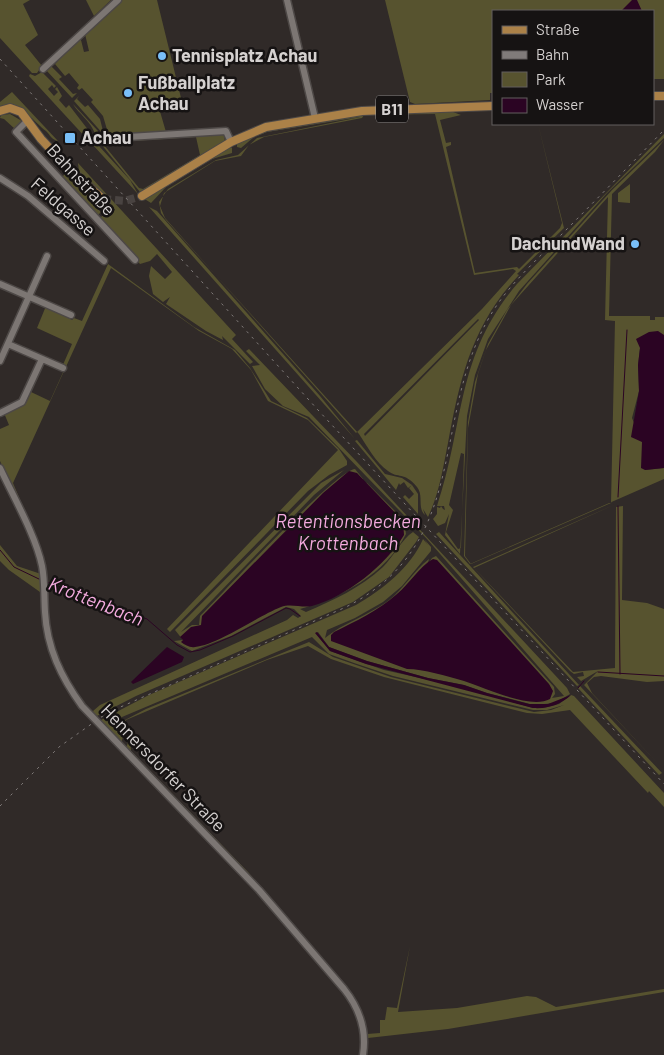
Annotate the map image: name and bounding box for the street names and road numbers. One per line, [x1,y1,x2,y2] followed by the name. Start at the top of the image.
[376,96,408,122] road number: B11
[43,139,121,220] street label: Bahnstraße
[27,172,101,240] street label: Feldgasse
[97,699,231,836] street label: Hennersdorfer Straße

